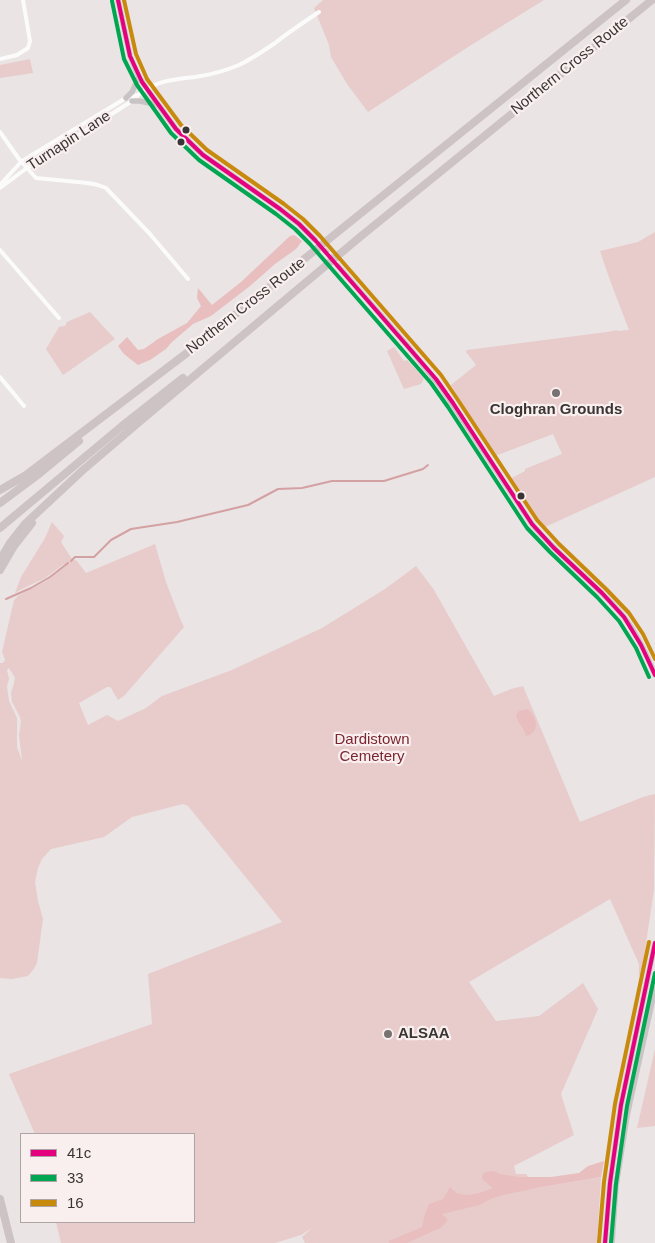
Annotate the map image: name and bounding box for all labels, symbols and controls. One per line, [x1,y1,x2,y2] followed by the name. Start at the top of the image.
[508,13,632,119] street label: Northern Cross Route
[24,107,114,175] street label: Turnapin Lane
[181,125,191,135] unlabelled marker
[176,137,186,147] unlabelled marker
[183,254,309,358] street label: Northern Cross Route
[550,387,562,399] marker: Cloghran Grounds
[490,401,622,419] place label: Cloghran Grounds
[516,491,526,501] unlabelled marker
[334,731,410,766] park label: Dardistown Cemetery
[398,1025,450,1043] place label: ALSAA
[382,1028,394,1040] marker: ALSAA
[20,1133,195,1223] legend
[67,1144,91,1161] text: 41c
[67,1169,84,1186] text: 33
[67,1194,84,1211] text: 16

